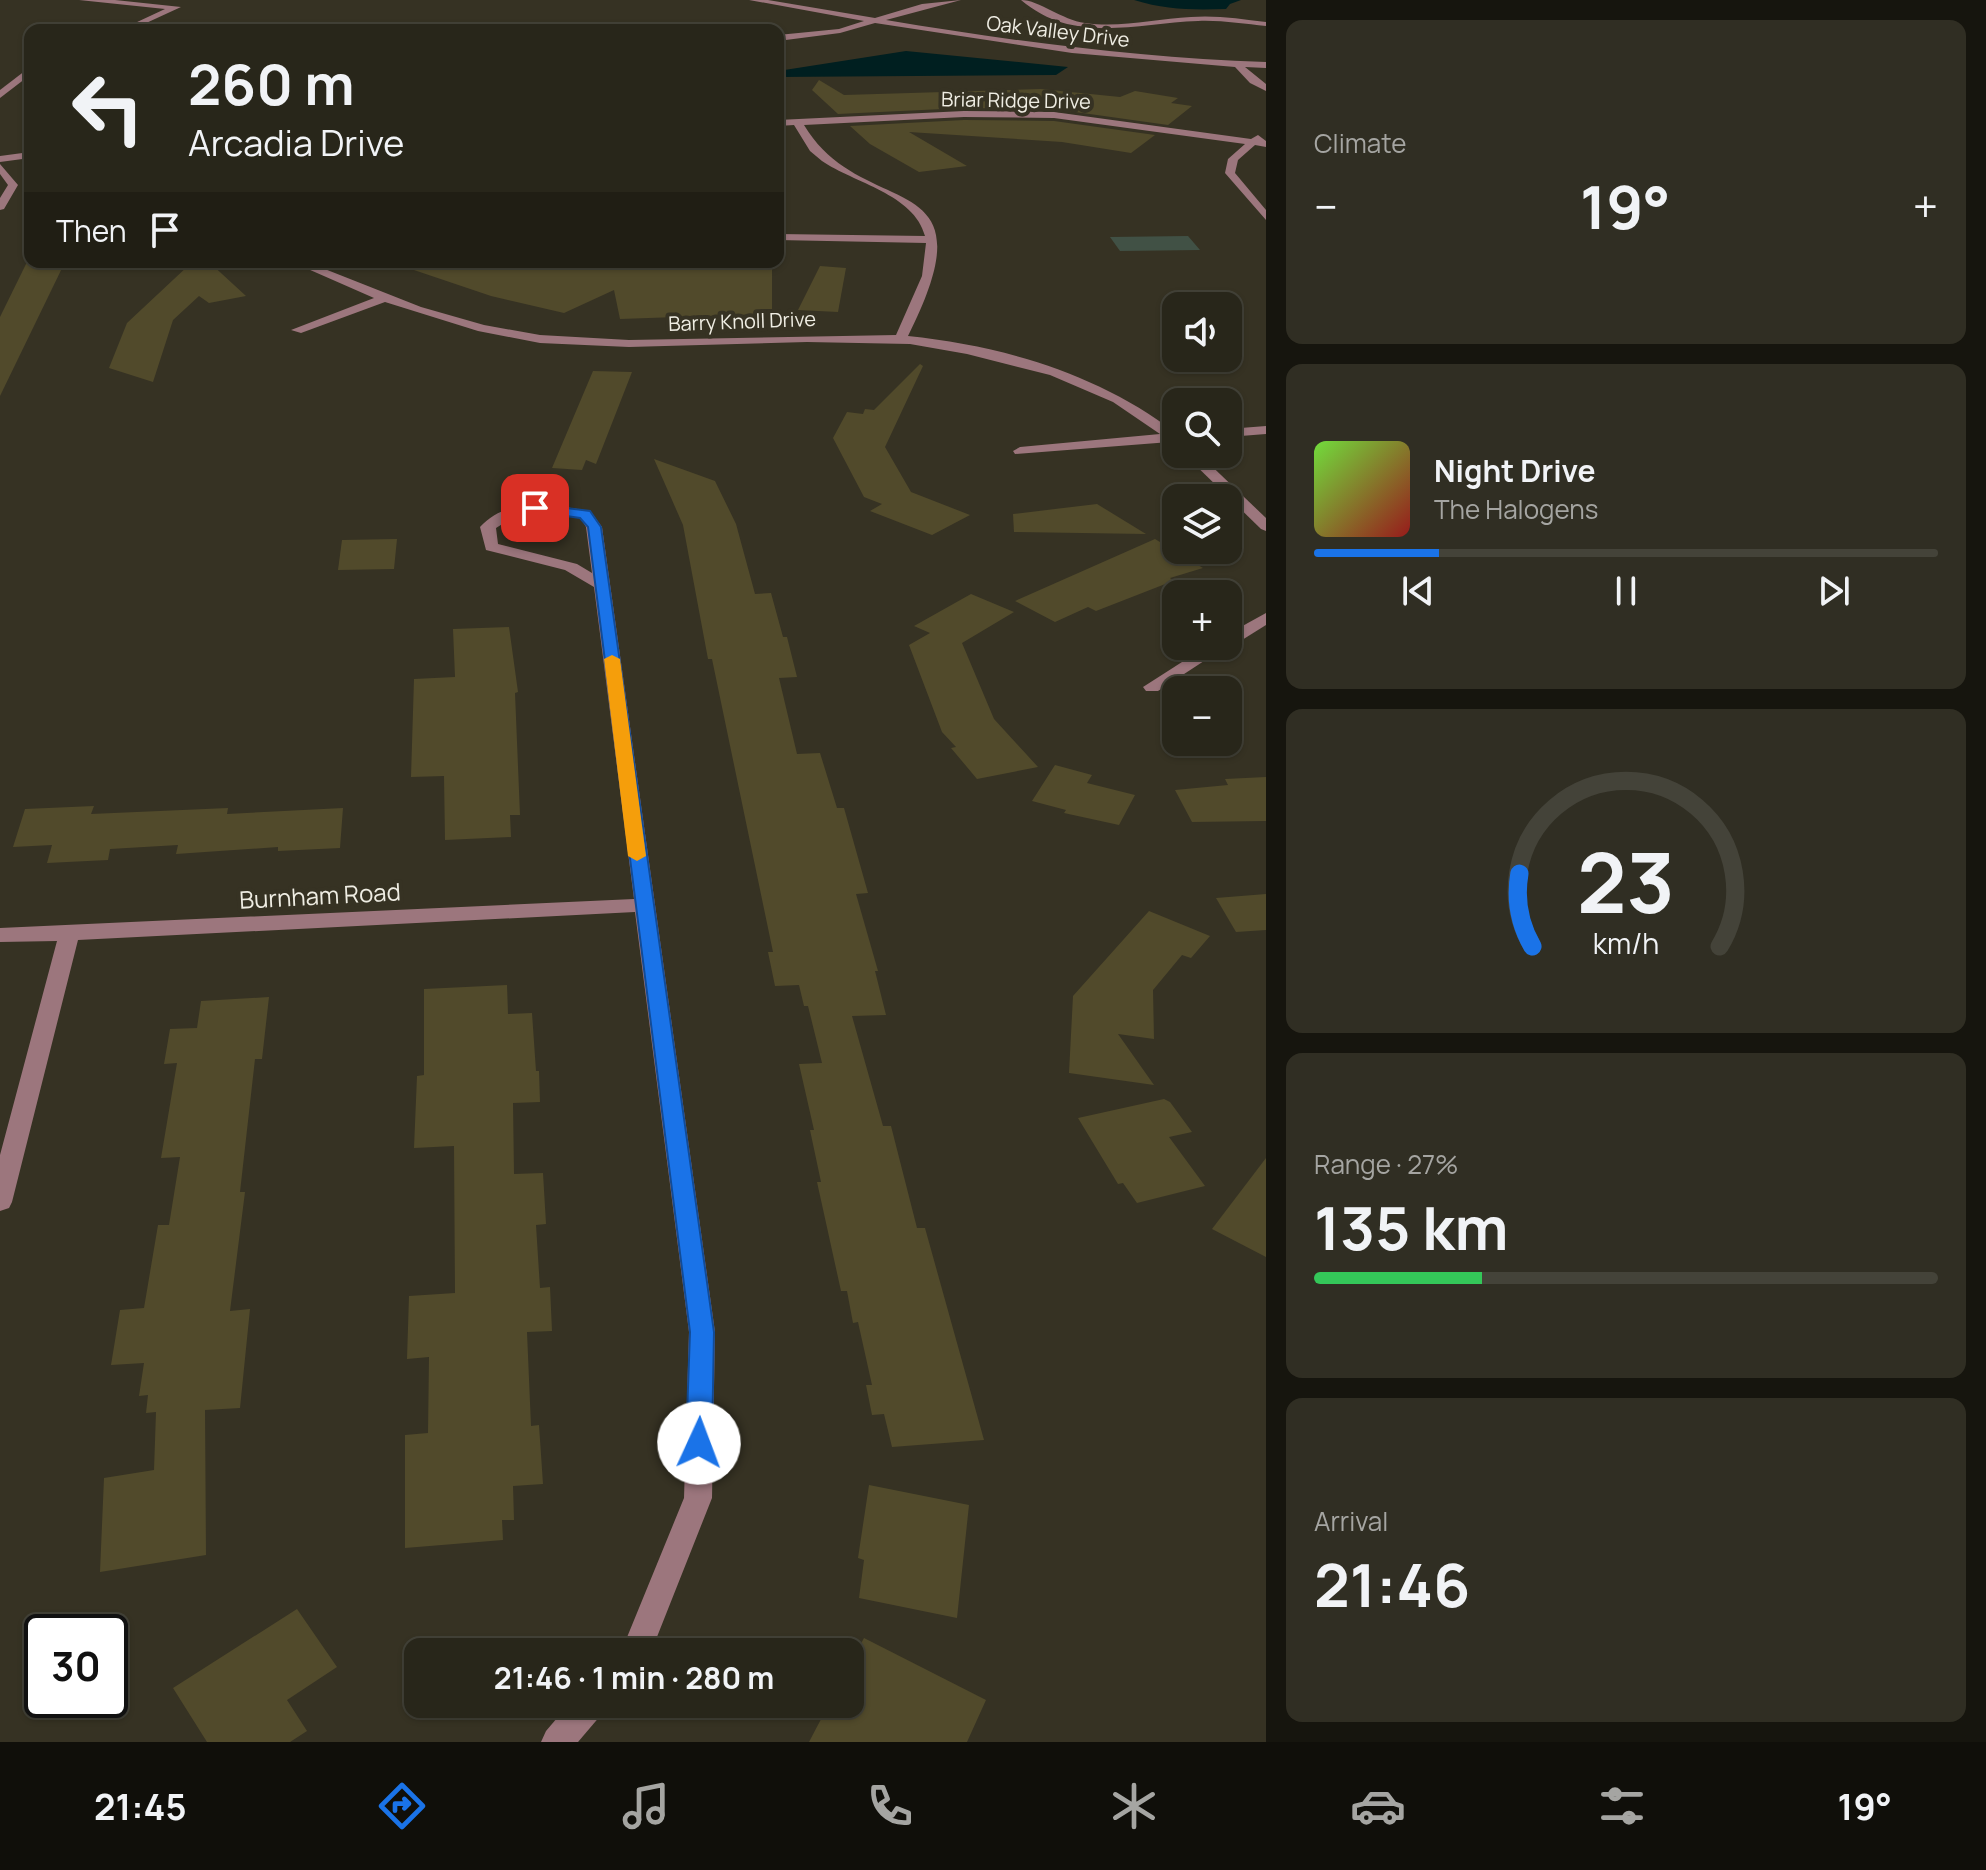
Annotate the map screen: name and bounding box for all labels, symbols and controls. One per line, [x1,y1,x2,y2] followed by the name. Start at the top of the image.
[985,9,1131,53] street label: Oak Valley Drive
[188,45,355,122] text: 260 m
[56,56,160,160] icon: left
[941,85,1091,115] street label: Briar Ridge Drive
[188,118,404,167] text: Arcadia Drive
[1314,125,1406,161] text: Climate
[1580,165,1670,247] text: 19°
[1314,176,1338,236] text: −
[1913,176,1938,236] text: +
[143,208,187,252] icon: arrive
[56,210,127,251] text: Then
[1162,292,1242,756] map controls
[1162,292,1242,372] button: sound
[668,305,816,337] street label: Barry Knoll Drive
[1162,388,1242,468] button: search
[1434,450,1596,491] text: Night Drive
[501,474,569,542] pin
[1162,484,1242,564] button: layers
[513,486,557,530] icon: arrive
[1434,491,1598,527] text: The Halogens
[1396,569,1440,613] icon: previous
[1604,569,1648,613] icon: pause
[1812,569,1856,613] icon: next
[1162,580,1242,660] button: +
[1162,676,1242,756] button: −
[1577,824,1675,938] text: 23
[238,874,402,916] street label: Burnham Road
[1593,924,1659,963] text: km/h
[1314,1146,1458,1182] text: Range · 27%
[1314,1186,1509,1268] text: 135 km
[657,1401,741,1485] position arrow
[1314,1503,1388,1539] text: Arrival
[1314,1543,1470,1625] text: 21:46
[24,1614,128,1718] speed limit sign: 30
[494,1657,774,1698] text: 21:46 · 1 min · 280 m
[374,1778,430,1834] icon: directions
[618,1778,674,1834] icon: music
[862,1778,918,1834] icon: phone
[1106,1778,1162,1834] icon: climate
[1350,1778,1406,1834] icon: car
[1594,1778,1650,1834] icon: filters
[94,1782,186,1831] text: 21:45
[1838,1782,1892,1831] text: 19°

